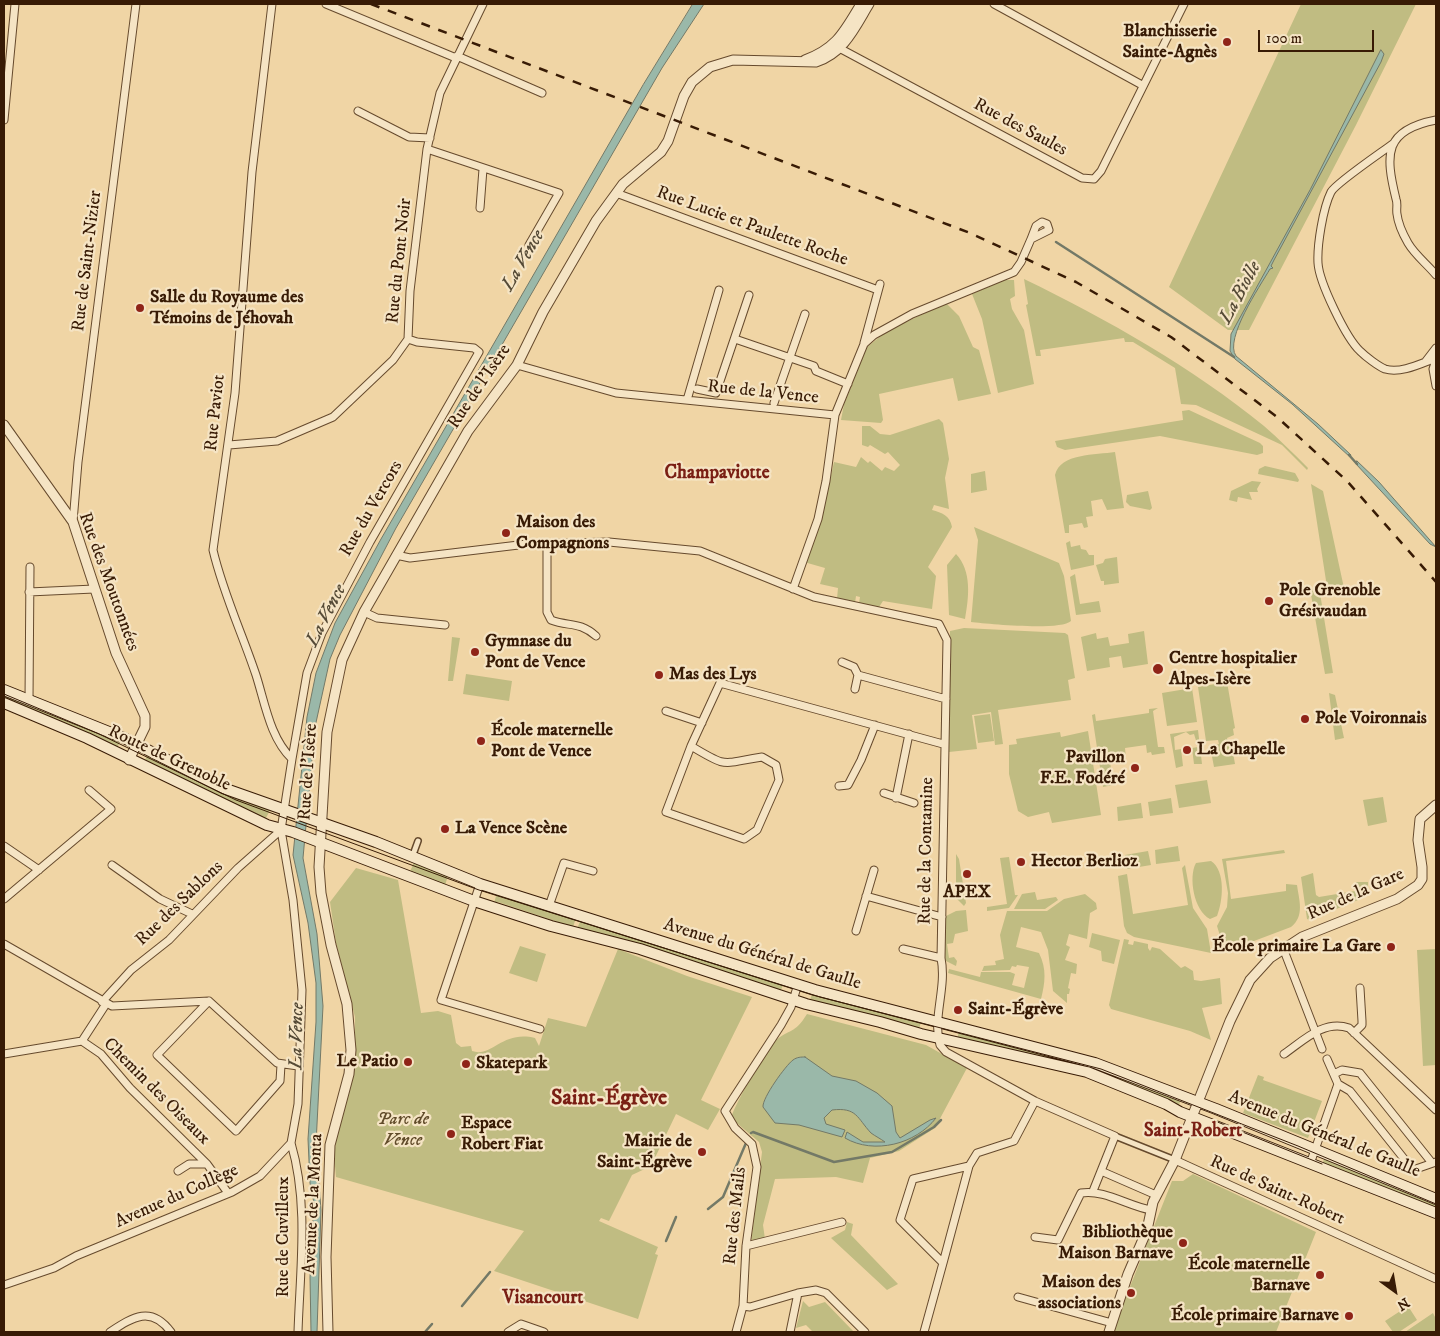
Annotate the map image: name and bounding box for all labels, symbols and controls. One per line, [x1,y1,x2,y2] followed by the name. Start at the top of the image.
[1260,20,1376,52] scale bar
[1122,21,1217,64] place label: Blanchisserie Sainte-Agnès
[1266,29,1302,48] text: 100 m
[1221,36,1233,48] marker: Blanchisserie Sainte-Agnès
[970,94,1070,162] street label: Rue des Saules
[653,182,851,272] street label: Rue Lucie et Paulette Roche
[69,189,107,333] street label: Rue de Saint-Nizier
[383,197,417,325] street label: Rue du Pont Noir
[497,226,551,296] water label: La Vence
[1215,258,1267,328] water label: La Biolle
[150,287,303,330] place label: Salle du Royaume des Témoins de Jéhovah
[134,302,146,314] marker: Salle du Royaume des Témoins de Jéhovah
[444,341,516,433] street label: Rue de l'Isère
[201,374,231,452] street label: Rue Paviot
[706,376,820,410] street label: Rue de la Vence
[336,457,408,561] street label: Rue du Vercors
[664,463,770,485] district label: Champaviotte
[73,510,143,654] street label: Rue des Moutonnées
[516,512,609,554] place label: Maison des Compagnons
[500,527,512,539] marker: Maison des Compagnons
[1279,580,1380,622] place label: Pole Grenoble Grésivaudan
[302,581,352,651] water label: La Vence
[1263,595,1275,607] marker: Pole Grenoble Grésivaudan
[485,631,586,674] place label: Gymnase du Pont de Vence
[469,646,481,658] marker: Gymnase du Pont de Vence
[1169,648,1297,691] place label: Centre hospitalier Alpes-Isère
[1151,662,1165,676] marker: Centre hospitalier Alpes-Isère
[669,664,757,686] place label: Mas des Lys
[653,669,665,681] marker: Mas des Lys
[1315,708,1427,730] place label: Pole Voironnais
[1299,713,1311,725] marker: Pole Voironnais
[491,720,613,762] place label: École maternelle Pont de Vence
[104,721,234,797] street label: Route de Grenoble
[295,723,323,821] street label: Rue de l'Isère
[475,735,487,747] marker: École maternelle Pont de Vence
[1197,739,1285,761] place label: La Chapelle
[1181,744,1193,756] marker: La Chapelle
[1040,747,1125,790] place label: Pavillon F.E. Fodéré
[1129,762,1141,774] marker: Pavillon F.E. Fodéré
[915,777,939,925] street label: Rue de la Contamine
[455,818,567,840] place label: La Vence Scène
[439,823,451,835] marker: La Vence Scène
[1031,851,1138,873] place label: Hector Berlioz
[1015,856,1027,868] marker: Hector Berlioz
[132,857,228,951] street label: Rue des Sablons
[1304,864,1408,926] street label: Rue de la Gare
[961,868,973,880] marker: APEX
[943,882,991,904] place label: APEX
[661,915,863,995] street label: Avenue du Général de Gaulle
[1212,936,1381,958] place label: École primaire La Gare
[1385,941,1397,953] marker: École primaire La Gare
[968,999,1063,1021] place label: Saint-Égrève
[286,1002,310,1070] water label: La Vence
[952,1004,964,1016] marker: Saint-Égrève
[98,1034,214,1150] street label: Chemin des Oiseaux
[336,1051,398,1073] place label: Le Patio
[476,1053,547,1075] place label: Skatepark
[402,1056,414,1068] marker: Le Patio
[460,1058,472,1070] marker: Skatepark
[551,1086,667,1112] district label: Saint-Égrève
[1225,1087,1423,1183] street label: Avenue du Général de Gaulle
[377,1109,429,1152] park label: Parc de Vence
[461,1113,543,1156] place label: Espace Robert Fiat
[1144,1121,1242,1143] district label: Saint-Robert
[445,1128,457,1140] marker: Espace Robert Fiat
[597,1131,692,1174] place label: Mairie de Saint-Égrève
[300,1133,328,1275] street label: Avenue de la Monta
[696,1146,708,1158] marker: Mairie de Saint-Égrève
[1206,1152,1348,1230] street label: Rue de Saint-Robert
[112,1160,242,1234] street label: Avenue du Collège
[720,1166,752,1266] street label: Rue des Mails
[273,1176,295,1298] street label: Rue de Cuvilleux
[1058,1222,1173,1264] place label: Bibliothèque Maison Barnave
[1177,1237,1189,1249] marker: Bibliothèque Maison Barnave
[1188,1254,1310,1296] place label: École maternelle Barnave
[1370,1266,1420,1316] north arrow
[1314,1269,1326,1281] marker: École maternelle Barnave
[1038,1272,1121,1315] place label: Maison des associations
[1125,1287,1137,1299] marker: Maison des associations
[503,1288,583,1310] district label: Visancourt
[1393,1293,1413,1314] text: N
[1171,1305,1339,1327] place label: École primaire Barnave
[1343,1310,1355,1322] marker: École primaire Barnave

